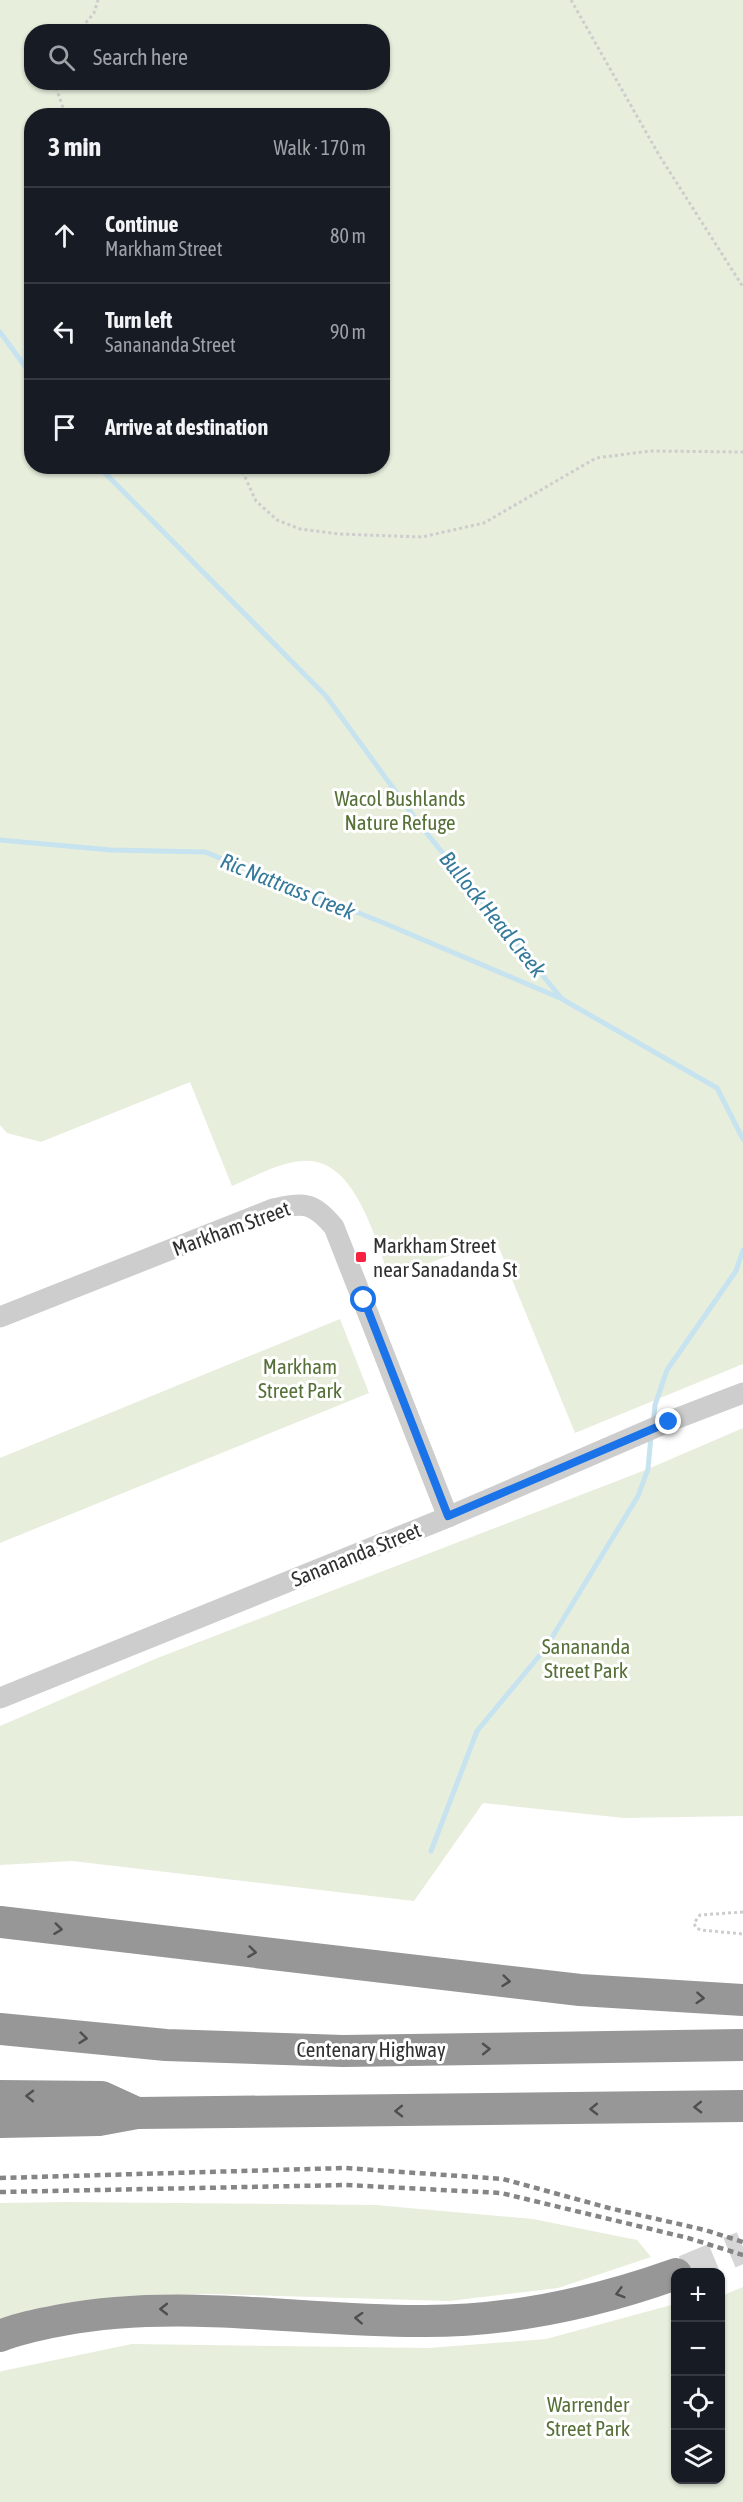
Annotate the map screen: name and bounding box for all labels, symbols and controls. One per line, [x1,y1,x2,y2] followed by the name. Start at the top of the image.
[24,24,390,90] search box
[45,41,78,74] icon: search
[93,44,188,70] text: Search here
[48,132,101,162] text: 3 min
[274,136,366,159] text: Walk · 170 m
[105,211,179,237] text: Continue
[48,219,81,252] icon: ahead
[330,224,366,247] text: 80 m
[105,237,222,260] text: Markham Street
[105,307,172,333] text: Turn left
[48,315,81,348] icon: left
[330,320,366,343] text: 90 m
[105,333,236,356] text: Sanananda Street
[48,411,81,444] icon: arrive
[105,414,268,440] text: Arrive at destination
[334,786,466,834] park label: Wacol Bushlands Nature Refuge
[434,846,552,982] water label: Bullock Head Creek
[217,847,359,925] water label: Ric Nattrass Creek
[169,1196,293,1260] street label: Markham Street
[373,1233,517,1281] place label: Markham Street near Sanadanda St
[354,1250,368,1264] marker: Markham Street near Sanadanda St
[350,1286,376,1312] route start
[258,1354,342,1402] park label: Markham Street Park
[655,1408,681,1434] route end
[288,1517,424,1591] street label: Sanananda Street
[542,1634,630,1682] park label: Sanananda Street Park
[54,1922,63,1935] one-way arrow
[247,1945,256,1958] one-way arrow
[501,1974,510,1987] one-way arrow
[695,1991,704,2004] one-way arrow
[79,2031,88,2044] one-way arrow
[296,2037,446,2061] street label: Centenary Highway
[481,2043,490,2055] one-way arrow
[25,2090,34,2102] one-way arrow
[693,2101,702,2113] one-way arrow
[589,2102,598,2115] one-way arrow
[394,2105,403,2117] one-way arrow
[671,2268,725,2484] map controls
[671,2268,725,2322] button: +
[615,2286,626,2298] one-way arrow
[159,2303,168,2315] one-way arrow
[354,2312,363,2325] one-way arrow
[671,2322,725,2376] button: −
[671,2376,725,2430] button: locate
[546,2392,630,2440] park label: Warrender Street Park
[671,2430,725,2484] button: layers

